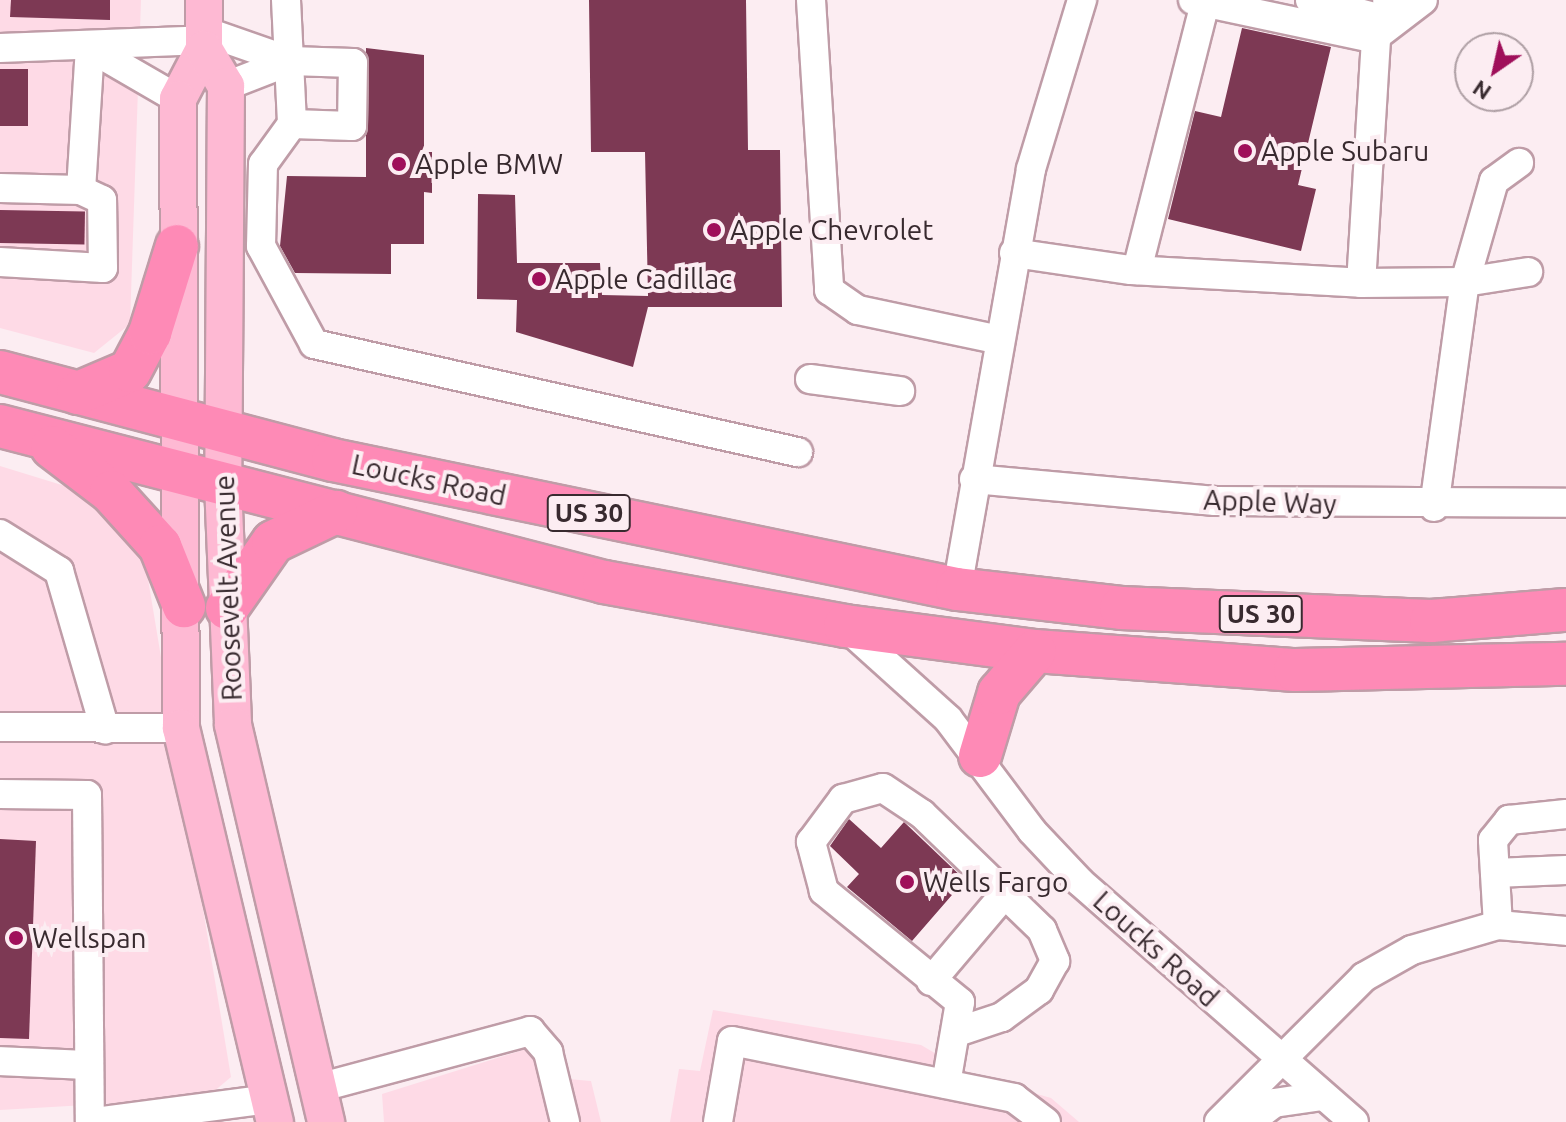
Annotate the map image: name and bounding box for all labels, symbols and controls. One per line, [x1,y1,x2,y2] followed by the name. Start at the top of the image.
[1454,32,1534,112] north arrow
[1468,76,1495,106] text: N
[1261,134,1429,168] place label: Apple Subaru
[1236,142,1254,160] marker: Apple Subaru
[415,147,563,181] place label: Apple BMW
[390,155,408,173] marker: Apple BMW
[730,213,933,247] place label: Apple Chevrolet
[705,221,723,239] marker: Apple Chevrolet
[555,262,732,296] place label: Apple Cadillac
[530,270,548,288] marker: Apple Cadillac
[349,447,509,513] street label: Loucks Road
[207,475,249,701] street label: Roosevelt Avenue
[1203,483,1337,521] street label: Apple Way
[545,491,633,535] road number: US 30
[1217,592,1305,636] road number: US 30
[923,865,1068,899] place label: Wells Fargo
[898,873,916,891] marker: Wells Fargo
[1086,884,1226,1014] street label: Loucks Road
[32,921,147,955] place label: Wellspan
[7,929,25,947] marker: Wellspan

